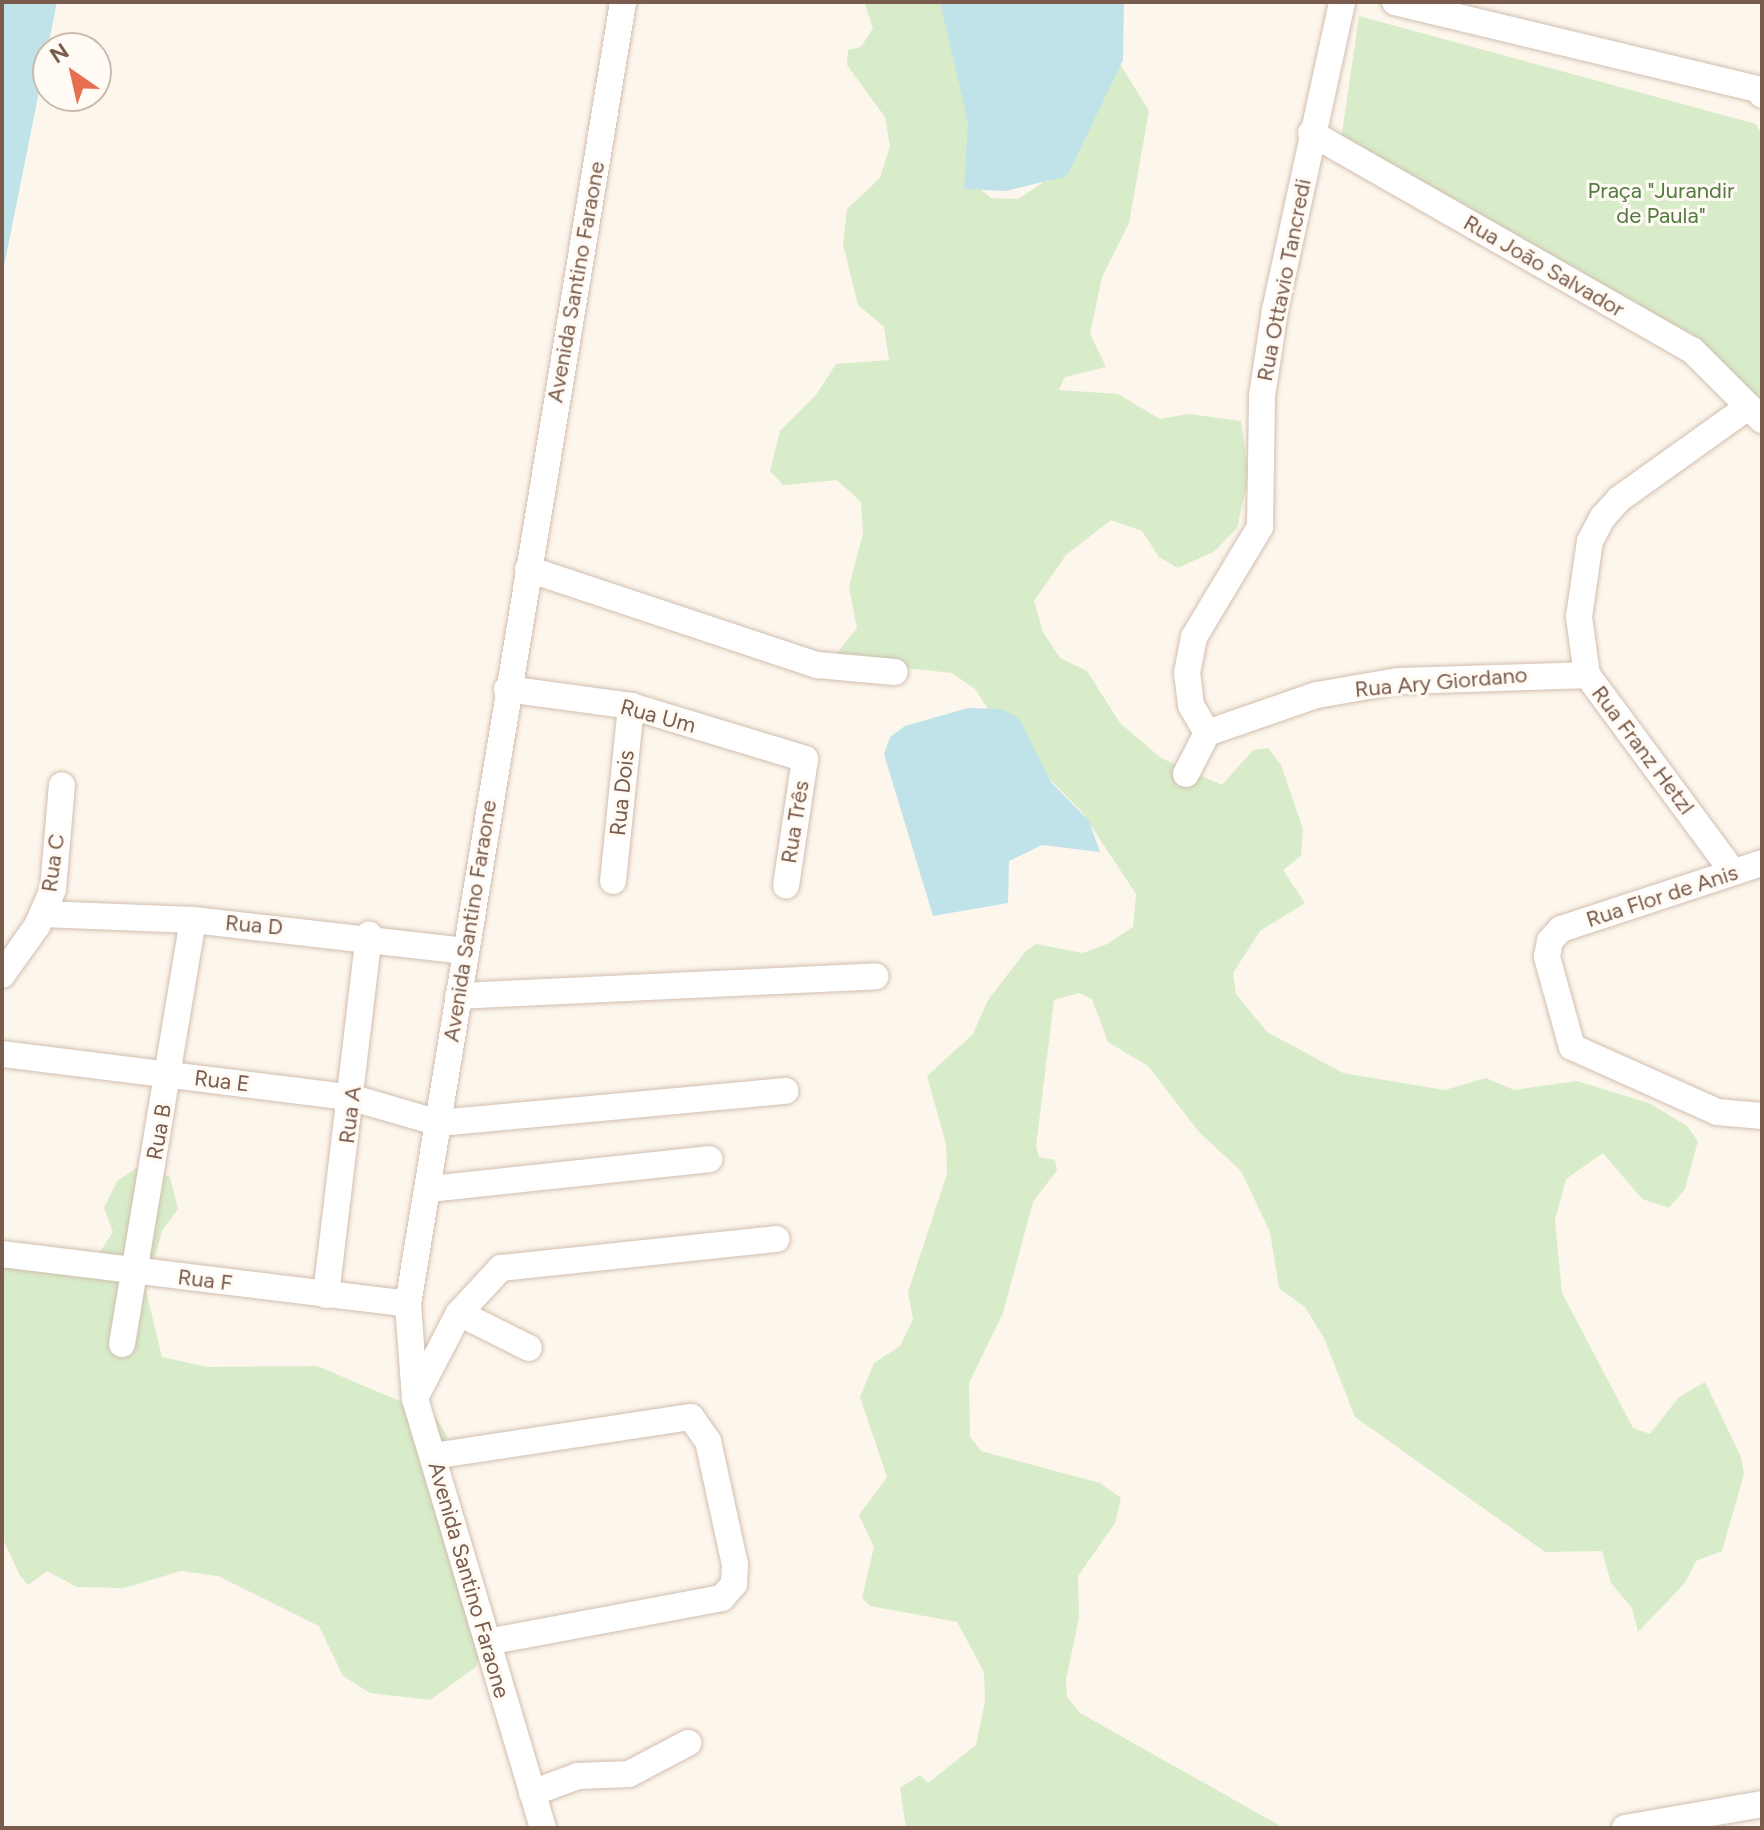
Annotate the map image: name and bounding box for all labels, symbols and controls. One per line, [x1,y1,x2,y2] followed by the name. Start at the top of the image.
[32,32,112,112] north arrow
[45,37,74,69] text: N
[542,159,610,405] street label: Avenida Santino Faraone
[1251,176,1317,384] street label: Rua Ottavio Tancredi
[1588,177,1734,228] park label: Praça "Jurandir de Paula"
[1459,209,1629,323] street label: Rua João Salvador
[1354,661,1528,703] street label: Rua Ary Giordano
[1586,681,1700,819] street label: Rua Franz Hetzl
[617,693,699,739] street label: Rua Um
[604,749,640,837] street label: Rua Dois
[775,779,815,865] street label: Rua Três
[438,798,502,1044] street label: Avenida Santino Faraone
[36,832,70,894] street label: Rua C
[1583,859,1741,933] street label: Rua Flor de Anis
[224,909,284,941] street label: Rua D
[193,1065,251,1097] street label: Rua E
[333,1085,367,1145] street label: Rua A
[141,1102,177,1162] street label: Rua B
[176,1264,234,1296] street label: Rua F
[423,1459,515,1701] street label: Avenida Santino Faraone

